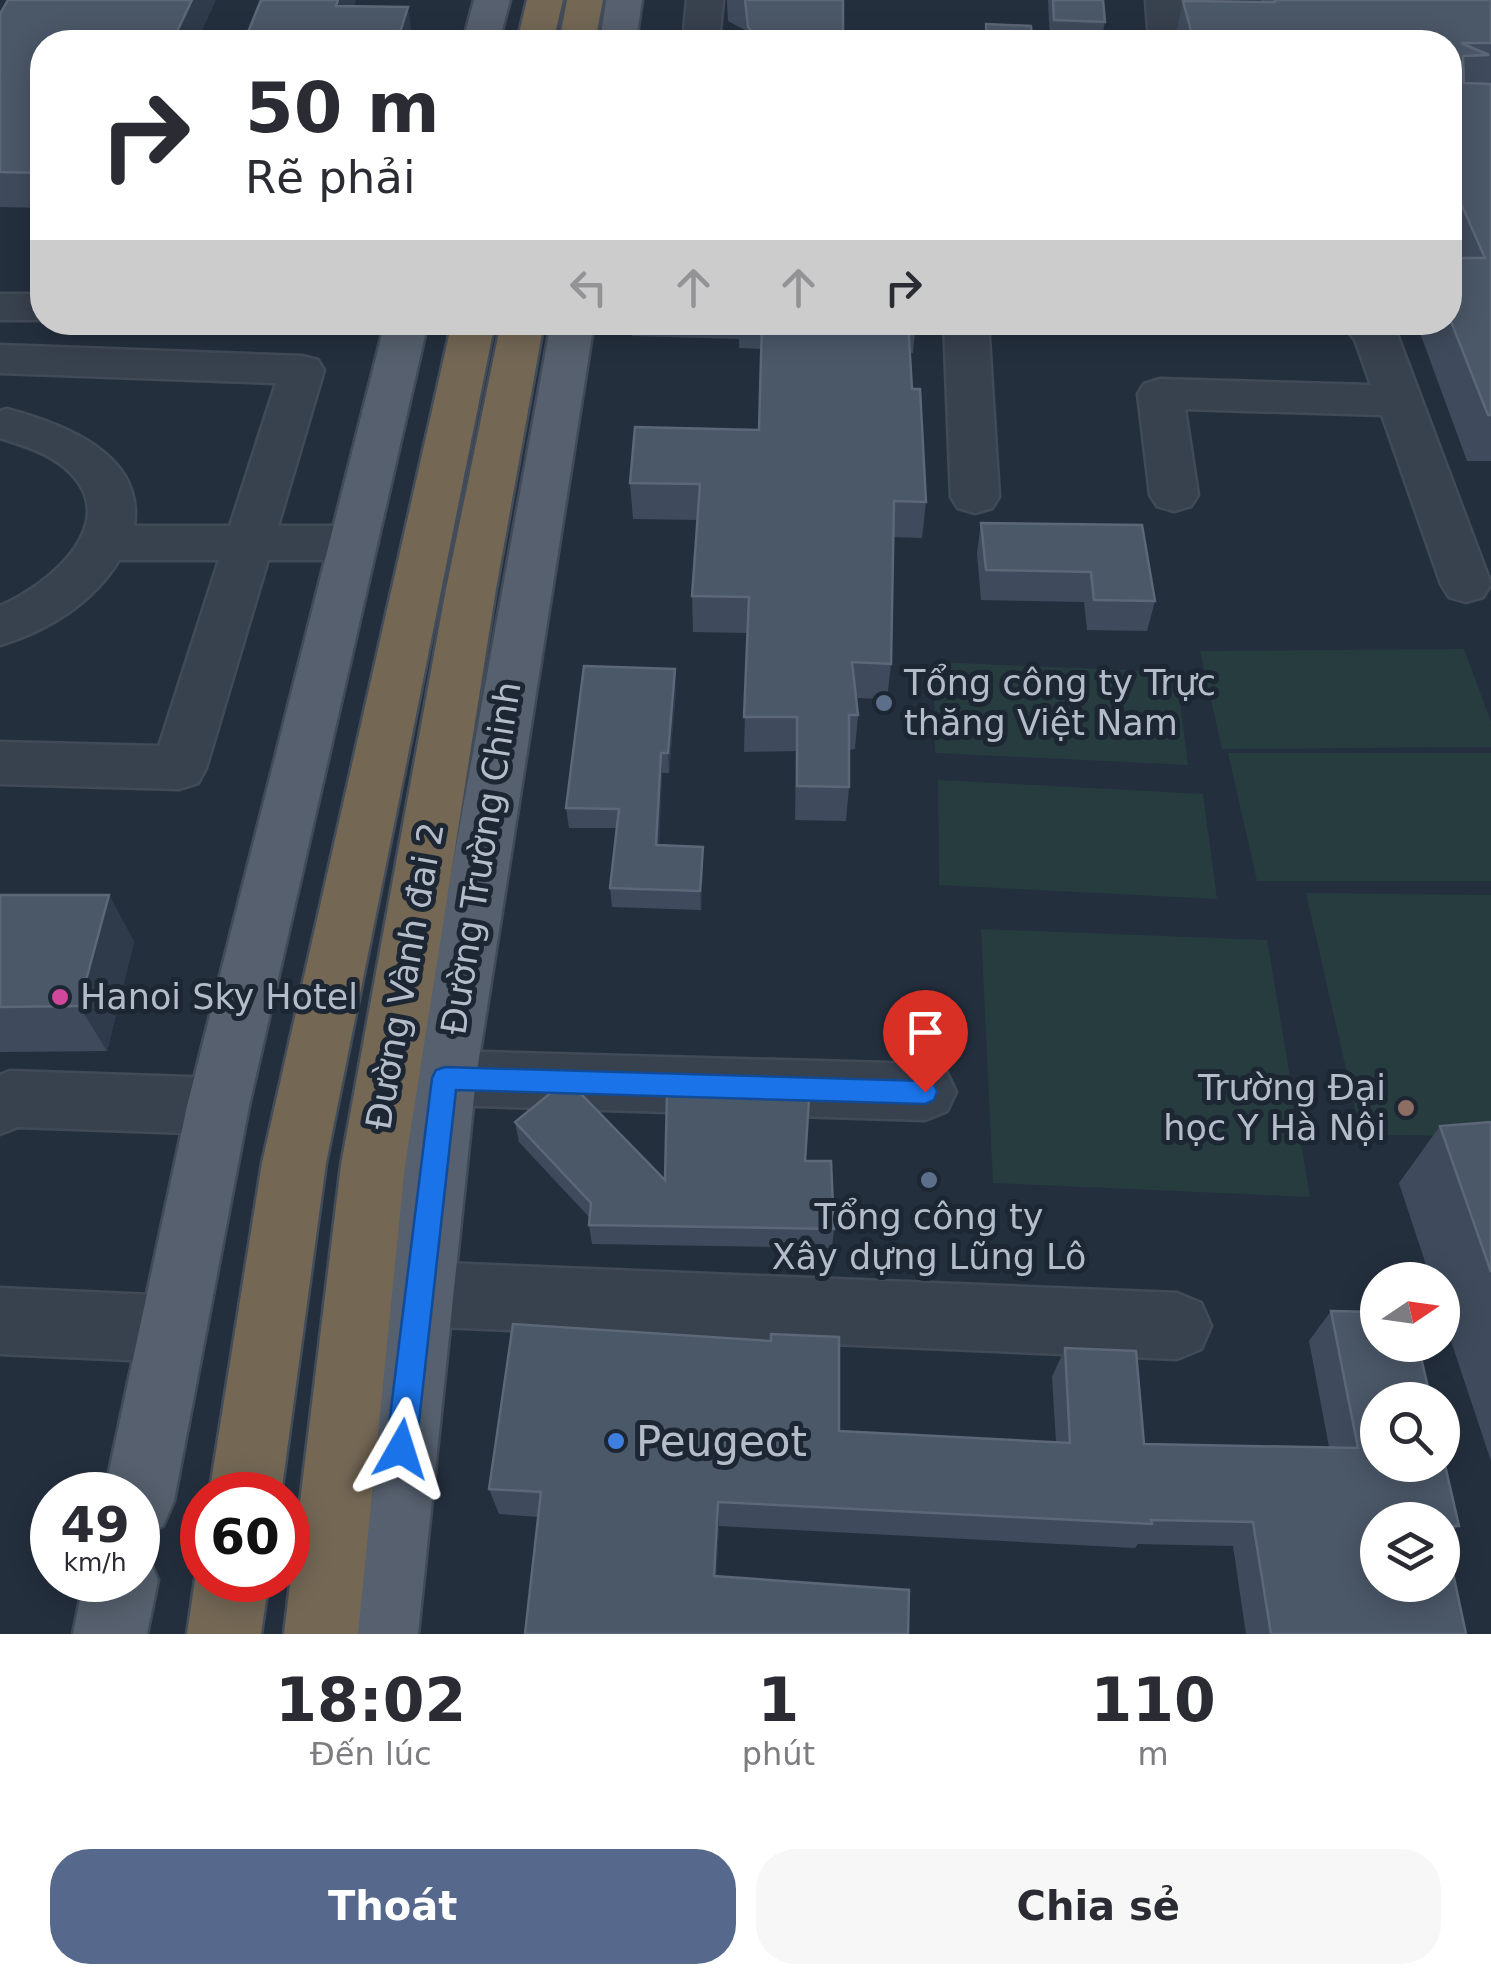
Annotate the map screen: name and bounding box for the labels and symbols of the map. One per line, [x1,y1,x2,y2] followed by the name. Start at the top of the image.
[903,663,1216,743] place label: Tổng công ty Trực thăng Việt Nam
[433,679,529,1037] street label: Đường Trường Chinh
[873,692,895,714] marker: Tổng công ty Trực thăng Việt Nam
[358,819,452,1133] street label: Đường Vành đai 2
[80,977,358,1017] place label: Hanoi Sky Hotel
[49,986,71,1008] marker: Hanoi Sky Hotel
[883,990,968,1093] pin
[1163,1068,1386,1148] place label: Trường Đại học Y Hà Nội
[1395,1097,1417,1119] marker: Trường Đại học Y Hà Nội
[918,1169,940,1191] marker: Tổng công ty Xây dựng Lũng Lô
[772,1197,1086,1277] place label: Tổng công ty Xây dựng Lũng Lô
[1360,1262,1460,1362] north arrow
[349,1397,453,1501] position arrow
[636,1417,807,1466] place label: Peugeot
[605,1430,627,1452] marker: Peugeot
[180,1472,310,1602] speed limit sign: 60

